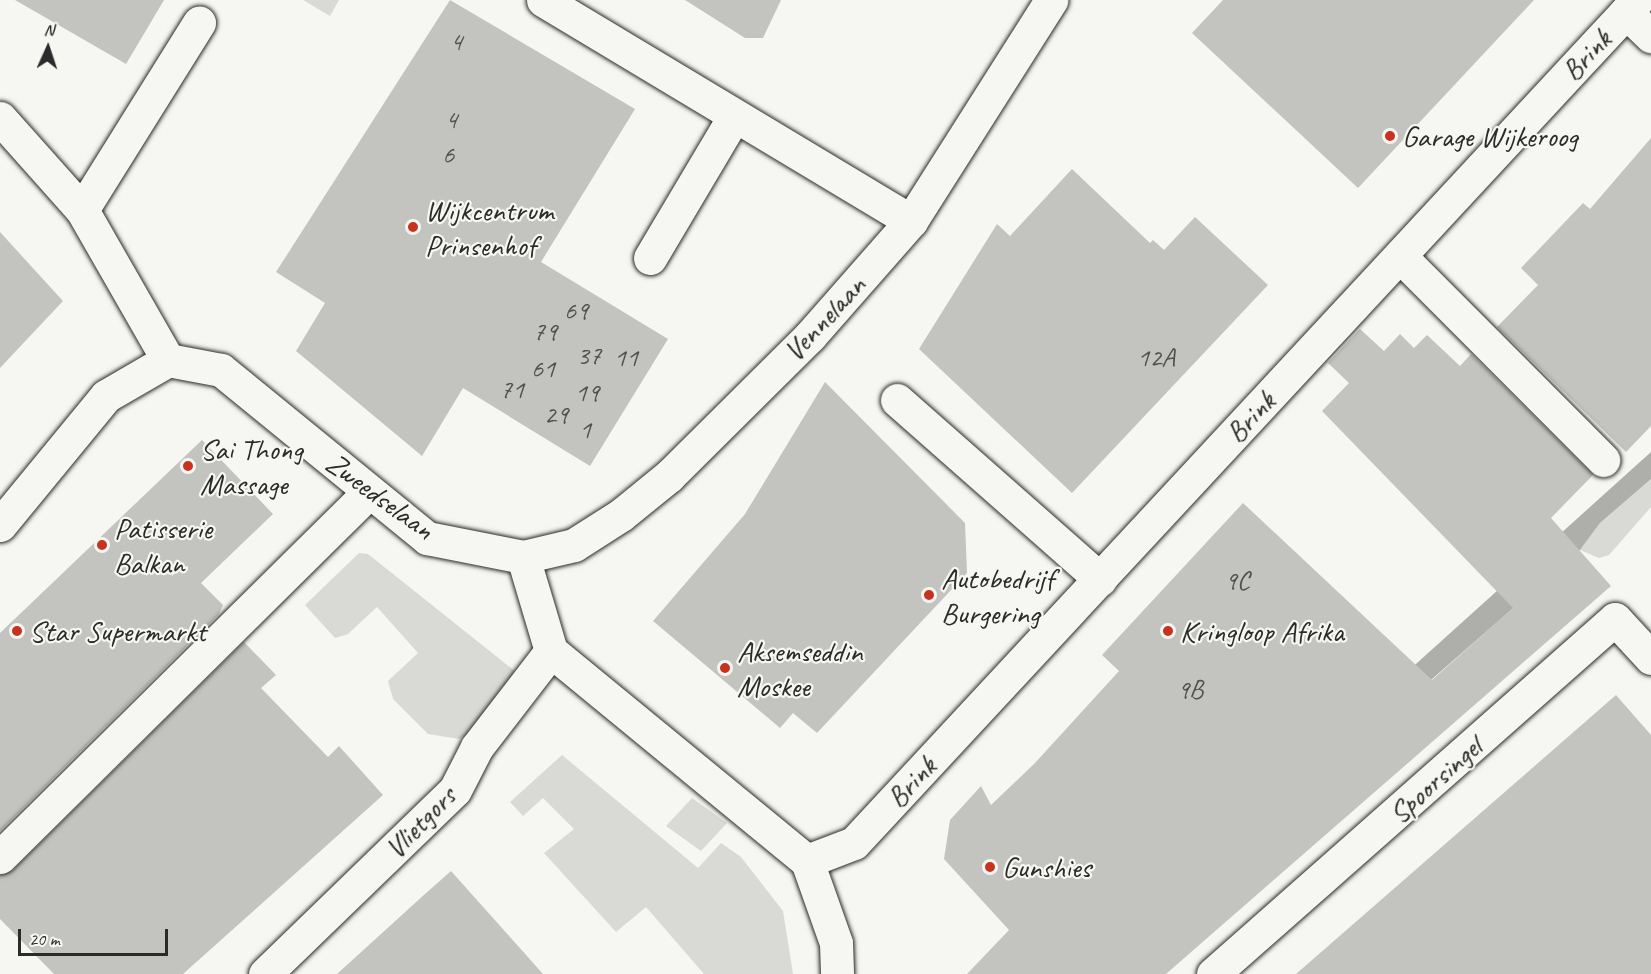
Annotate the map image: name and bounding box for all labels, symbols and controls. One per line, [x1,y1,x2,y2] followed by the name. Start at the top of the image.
[18,18,78,78] north arrow
[43,20,54,40] text: N
[1554,22,1618,88] street label: Brink
[450,26,462,58] house number: 4
[445,104,457,136] house number: 4
[1402,118,1578,154] place label: Garage Wijkeroog
[1383,129,1397,143] marker: Garage Wijkeroog
[442,139,454,171] house number: 6
[425,192,553,262] place label: Wijkcentrum Prinsenhof
[406,220,420,234] marker: Wijkcentrum Prinsenhof
[775,268,873,368] street label: Vennelaan
[564,295,588,327] house number: 69
[533,316,557,348] house number: 79
[577,340,601,372] house number: 37
[614,342,638,374] house number: 11
[1137,342,1175,374] house number: 12A
[531,353,555,385] house number: 61
[500,374,524,406] house number: 71
[575,377,599,409] house number: 19
[1218,384,1282,450] street label: Brink
[544,399,568,431] house number: 29
[579,414,591,446] house number: 1
[200,431,303,502] place label: Sai Thong Massage
[319,445,441,547] street label: Zweedselaan
[181,459,195,473] marker: Sai Thong Massage
[114,510,212,580] place label: Patisserie Balkan
[95,538,109,552] marker: Patisserie Balkan
[941,560,1053,630] place label: Autobedrijf Burgering
[1225,565,1249,597] house number: 9C
[922,588,936,602] marker: Autobedrijf Burgering
[29,613,203,649] place label: Star Supermarkt
[1180,613,1344,649] place label: Kringloop Afrika
[10,624,24,638] marker: Star Supermarkt
[1161,624,1175,638] marker: Kringloop Afrika
[737,633,862,704] place label: Aksemseddin Moskee
[718,661,732,675] marker: Aksemseddin Moskee
[1177,674,1203,706] house number: 9B
[1381,729,1489,831] street label: Spoorsingel
[879,749,943,815] street label: Brink
[377,778,463,866] street label: Vlietgors
[1002,849,1091,885] place label: Gunshies
[983,860,997,874] marker: Gunshies
[21,917,171,955] scale bar
[29,928,60,950] text: 20 m

